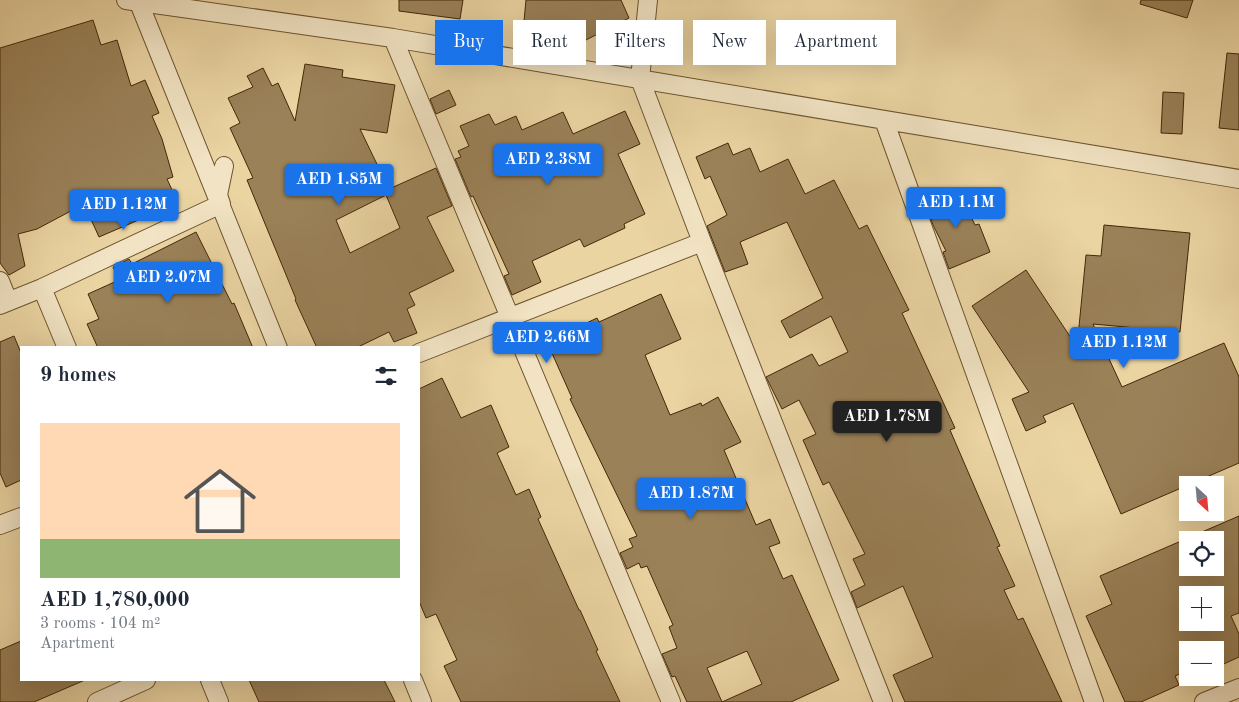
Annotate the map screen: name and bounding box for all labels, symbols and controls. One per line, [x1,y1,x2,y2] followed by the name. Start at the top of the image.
[435,20,503,65] chip: Buy
[513,20,586,65] chip: Rent
[596,20,683,65] chip: Filters
[693,20,766,65] chip: New
[776,20,896,65] chip: Apartment
[491,144,605,186] pin: AED 2.38M
[505,152,591,168] text: AED 2.38M
[282,164,396,206] pin: AED 1.85M
[296,172,382,188] text: AED 1.85M
[904,186,1008,229] pin: AED 1.1M
[67,188,181,231] pin: AED 1.12M
[917,195,995,211] text: AED 1.1M
[81,197,167,213] text: AED 1.12M
[111,262,225,304] pin: AED 2.07M
[125,270,211,286] text: AED 2.07M
[490,322,604,364] pin: AED 2.66M
[1067,326,1181,369] pin: AED 1.12M
[504,330,590,346] text: AED 2.66M
[1081,335,1167,351] text: AED 1.12M
[372,362,400,390] icon: filters
[40,365,116,386] text: 9 homes
[830,400,944,443] pin: AED 1.78M
[844,409,930,425] text: AED 1.78M
[175,456,265,546] icon: home
[1179,476,1224,521] north arrow
[1179,476,1224,686] map controls
[634,478,748,520] pin: AED 1.87M
[648,486,734,502] text: AED 1.87M
[1179,531,1224,576] button: locate
[1179,586,1224,631] button: +
[40,590,190,611] text: AED 1,780,000
[40,616,160,632] text: 3 rooms · 104 m²
[40,636,115,652] text: Apartment
[1179,641,1224,686] button: −

